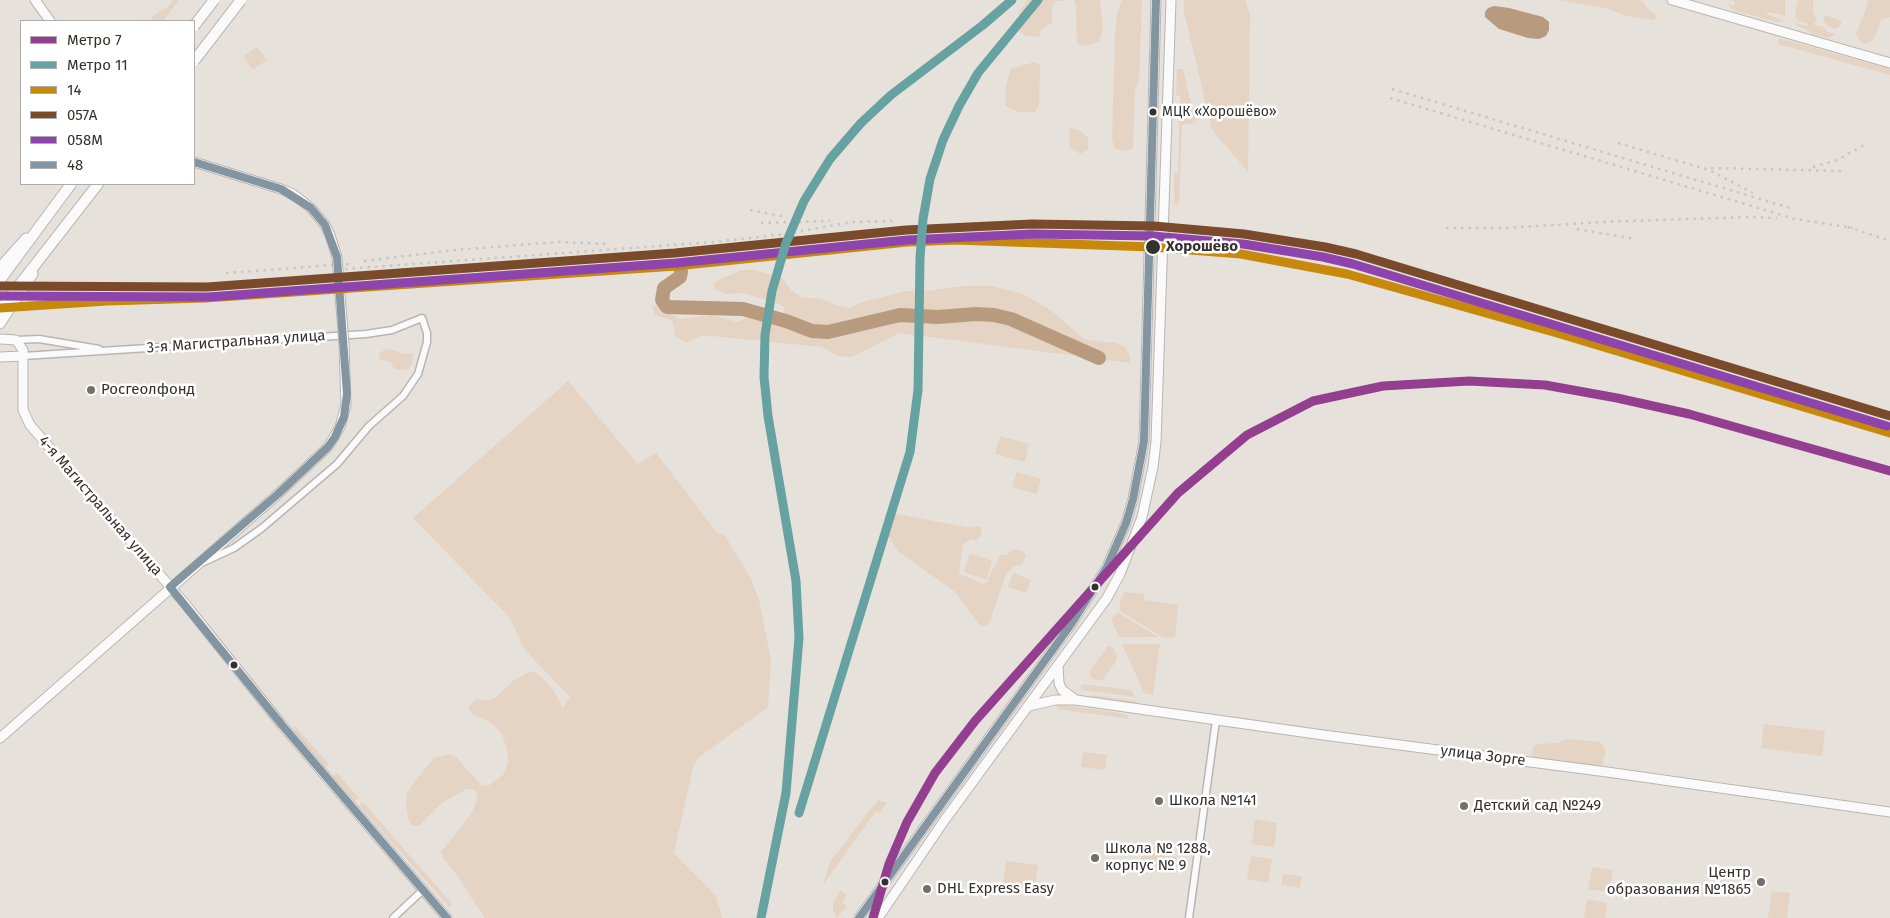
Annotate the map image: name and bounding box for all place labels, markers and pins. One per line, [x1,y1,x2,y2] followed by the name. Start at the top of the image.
[1162,104,1277,120] place label: МЦК «Хорошёво»
[1148,107,1158,117] marker: МЦК «Хорошёво»
[1144,238,1162,256] marker: Хорошёво
[1166,238,1238,256] place label: Хорошёво
[101,381,195,399] place label: Росгеолфонд
[85,384,97,396] marker: Росгеолфонд
[1090,582,1100,592] unlabelled marker
[229,660,239,670] unlabelled marker
[1169,792,1257,810] place label: Школа №141
[1153,795,1165,807] marker: Школа №141
[1474,797,1601,815] place label: Детский сад №249
[1458,800,1470,812] marker: Детский сад №249
[1105,840,1211,875] place label: Школа № 1288, корпус № 9
[1089,852,1101,864] marker: Школа № 1288, корпус № 9
[1607,864,1751,899] place label: Центр образования №1865
[1755,876,1767,888] marker: Центр образования №1865
[880,877,890,887] unlabelled marker
[937,880,1054,898] place label: DHL Express Easy
[921,883,933,895] marker: DHL Express Easy

